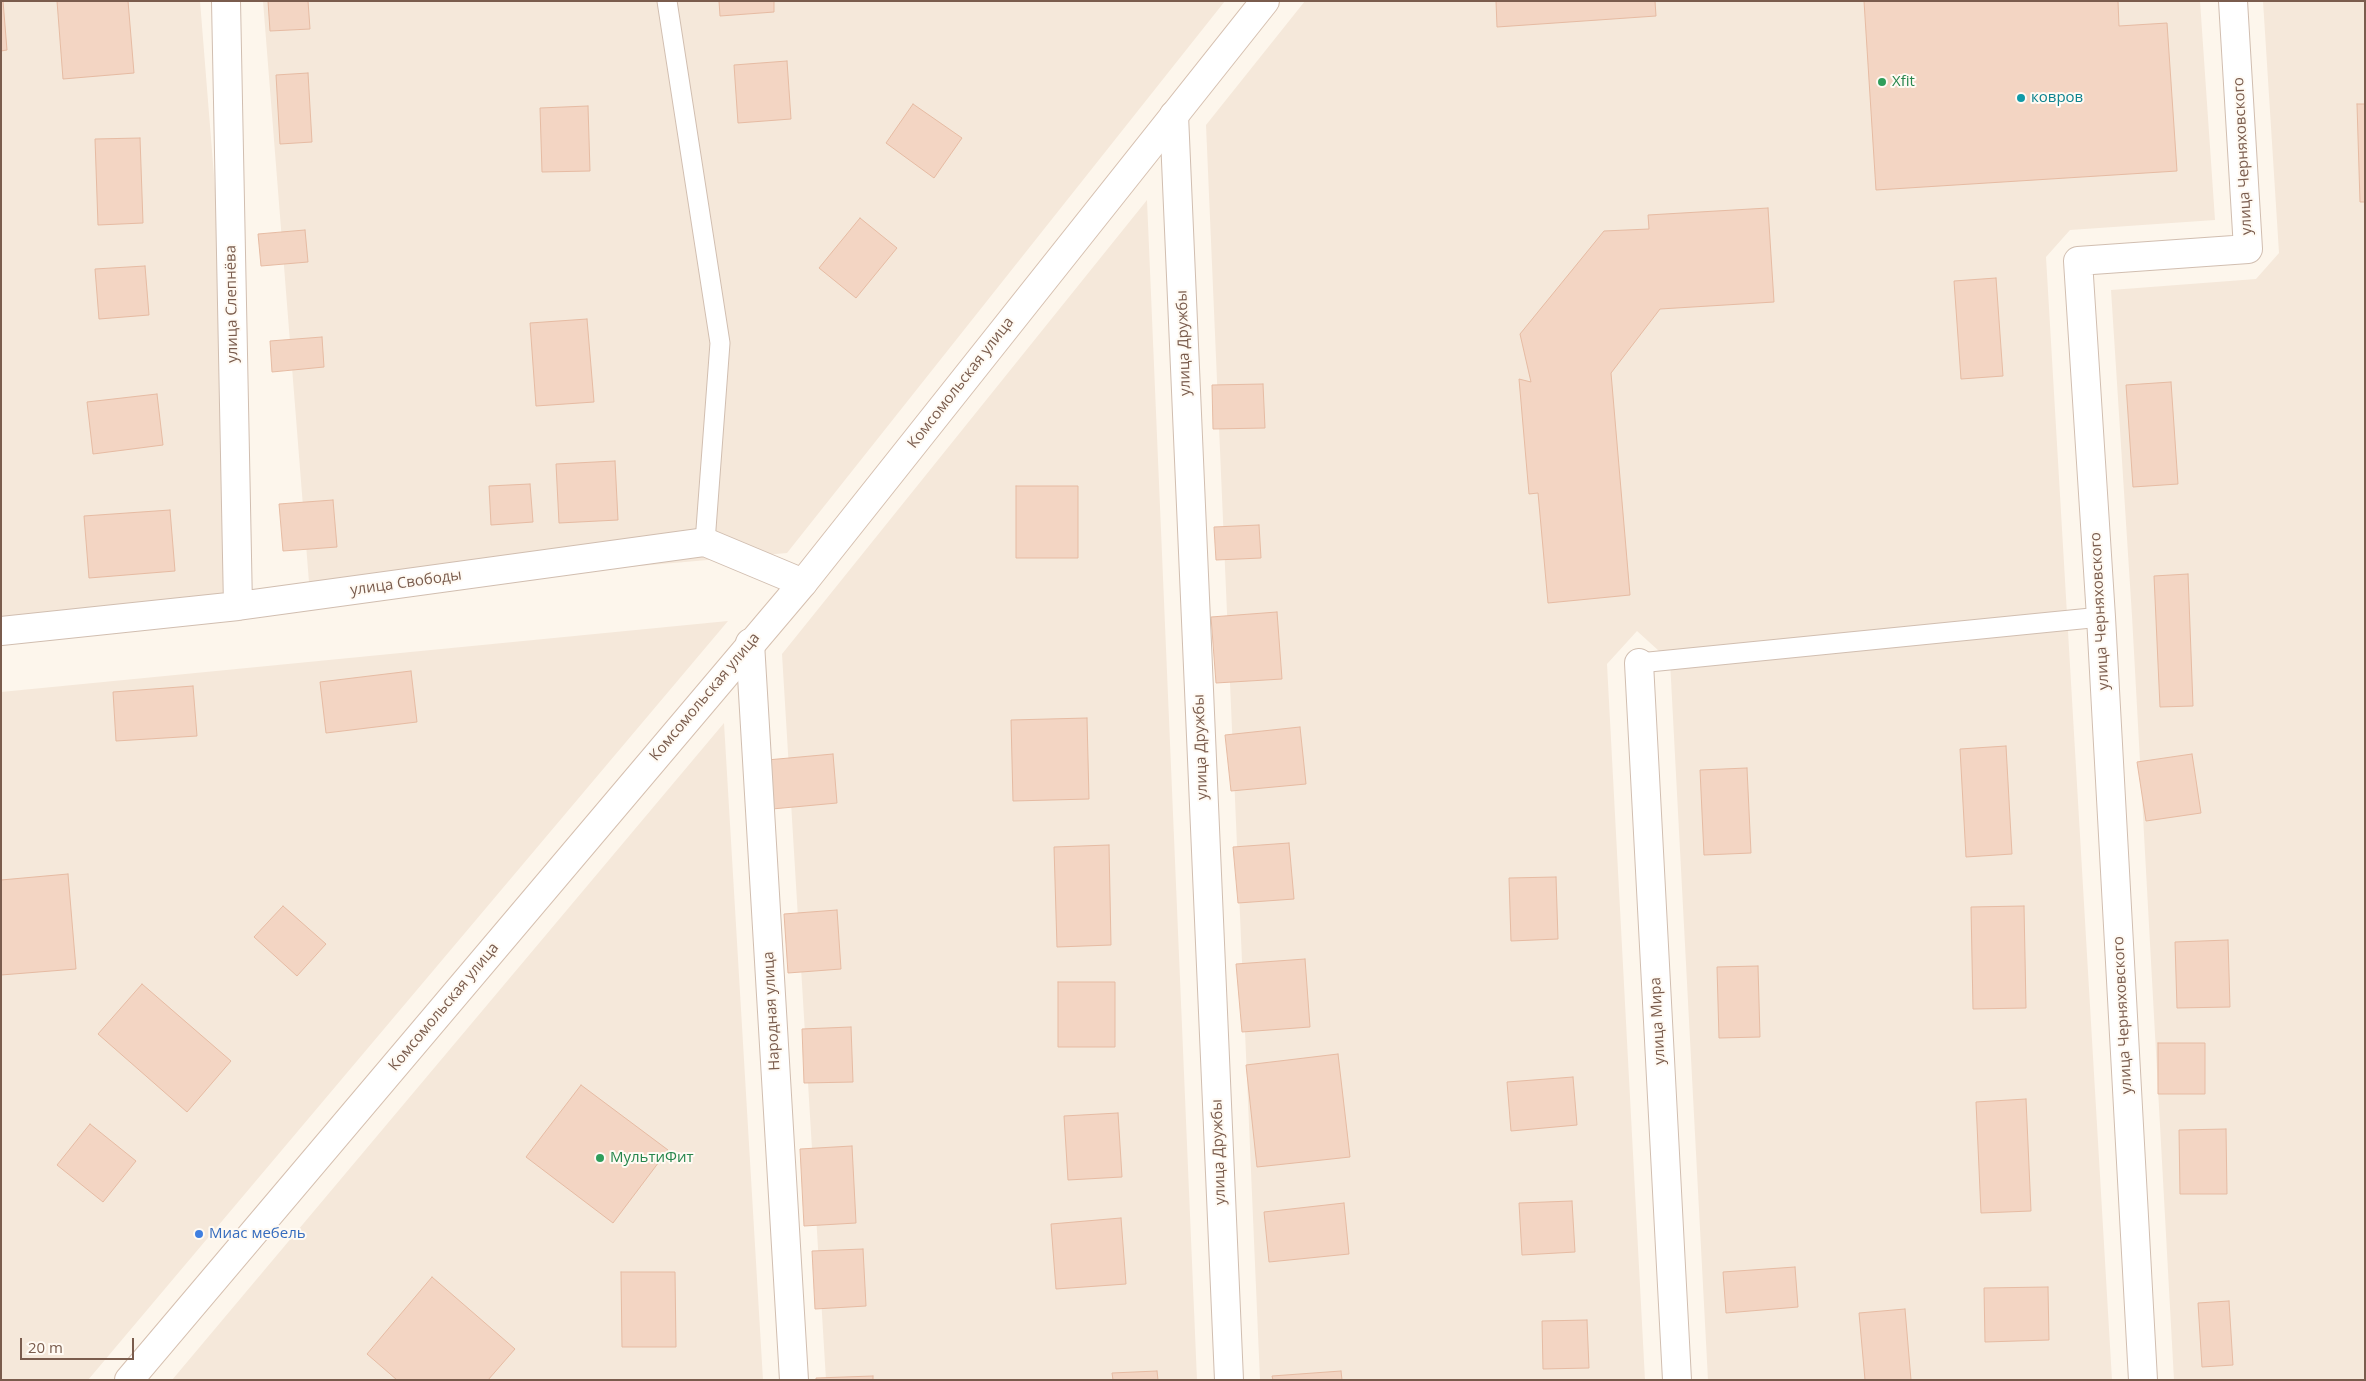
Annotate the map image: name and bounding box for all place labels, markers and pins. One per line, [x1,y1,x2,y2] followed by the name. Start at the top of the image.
[1892,73,1915,91] place label: Xfit
[1876,76,1888,88] marker: Xfit
[2031,89,2083,107] place label: ковров
[2015,92,2027,104] marker: ковров
[610,1149,694,1167] place label: МультиФит
[594,1152,606,1164] marker: МультиФит
[209,1225,306,1243] place label: Миас мебель
[193,1228,205,1240] marker: Миас мебель

